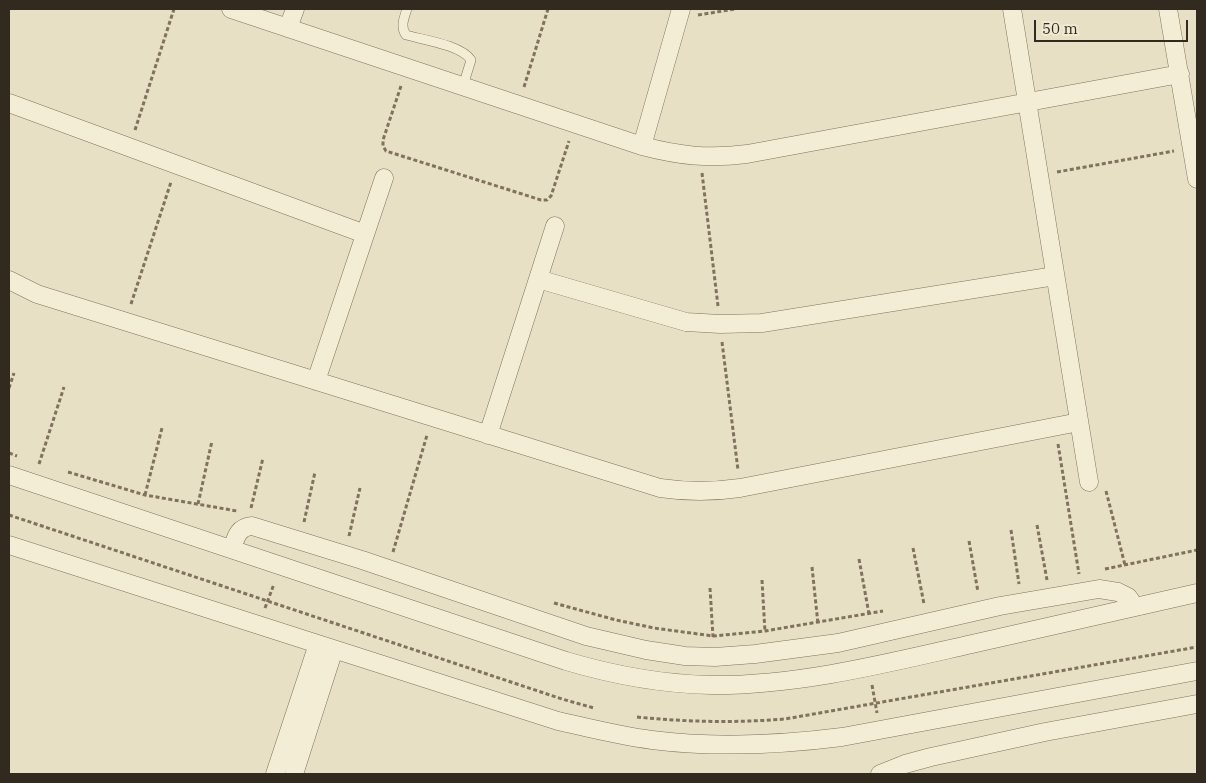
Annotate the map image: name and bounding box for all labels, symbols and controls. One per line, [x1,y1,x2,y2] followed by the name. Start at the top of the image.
[1036,10,1190,42] scale bar
[1042,19,1078,38] text: 50 m

